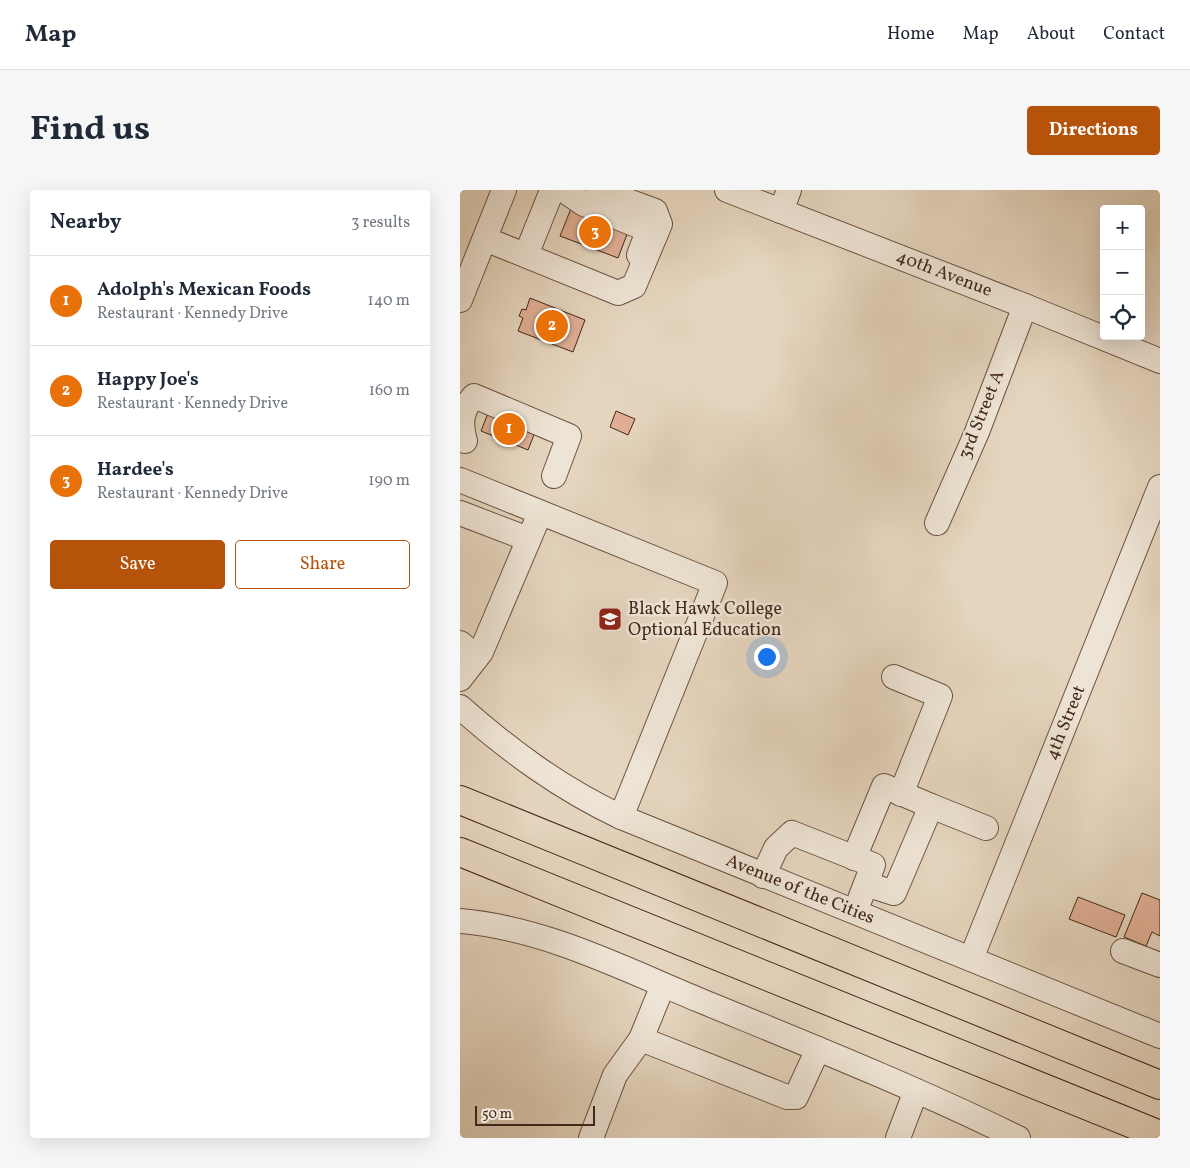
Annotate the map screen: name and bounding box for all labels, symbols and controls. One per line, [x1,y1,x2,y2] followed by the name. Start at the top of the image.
[25,18,76,52] text: Map
[887,22,935,47] text: Home
[963,22,999,47] text: Map
[1027,22,1075,47] text: About
[1103,22,1165,47] text: Contact
[30,106,150,154] text: Find us
[1027,106,1160,155] button: Directions
[1100,205,1145,340] map controls
[1100,205,1145,250] button: +
[50,208,121,237] text: Nearby
[351,212,410,234] text: 3 results
[579,213,611,251] pin: 3
[892,244,996,304] street label: 40th Avenue
[1100,250,1145,295] button: −
[97,277,311,303] text: Adolph's Mexican Foods
[63,290,69,312] text: 1
[368,290,410,312] text: 140 m
[1100,295,1145,340] button: locate
[97,303,288,325] text: Restaurant · Kennedy Drive
[536,307,568,345] pin: 2
[953,366,1011,463] street label: 3rd Street A
[97,367,199,393] text: Happy Joe's
[62,380,70,402] text: 2
[369,380,410,402] text: 160 m
[97,393,288,415] text: Restaurant · Kennedy Drive
[493,410,525,448] pin: 1
[97,457,174,483] text: Hardee's
[62,470,70,492] text: 3
[368,470,410,492] text: 190 m
[97,483,288,505] text: Restaurant · Kennedy Drive
[50,540,225,589] button: Save
[235,540,410,589] button: Share
[628,597,782,643] place label: Black Hawk College Optional Education
[597,606,623,632] school or university icon: Black Hawk College Optional Education
[754,644,780,670] your location
[1040,682,1092,764] street label: 4th Street
[722,849,878,931] street label: Avenue of the Cities
[475,1103,595,1126] scale bar
[482,1105,512,1124] text: 50 m

